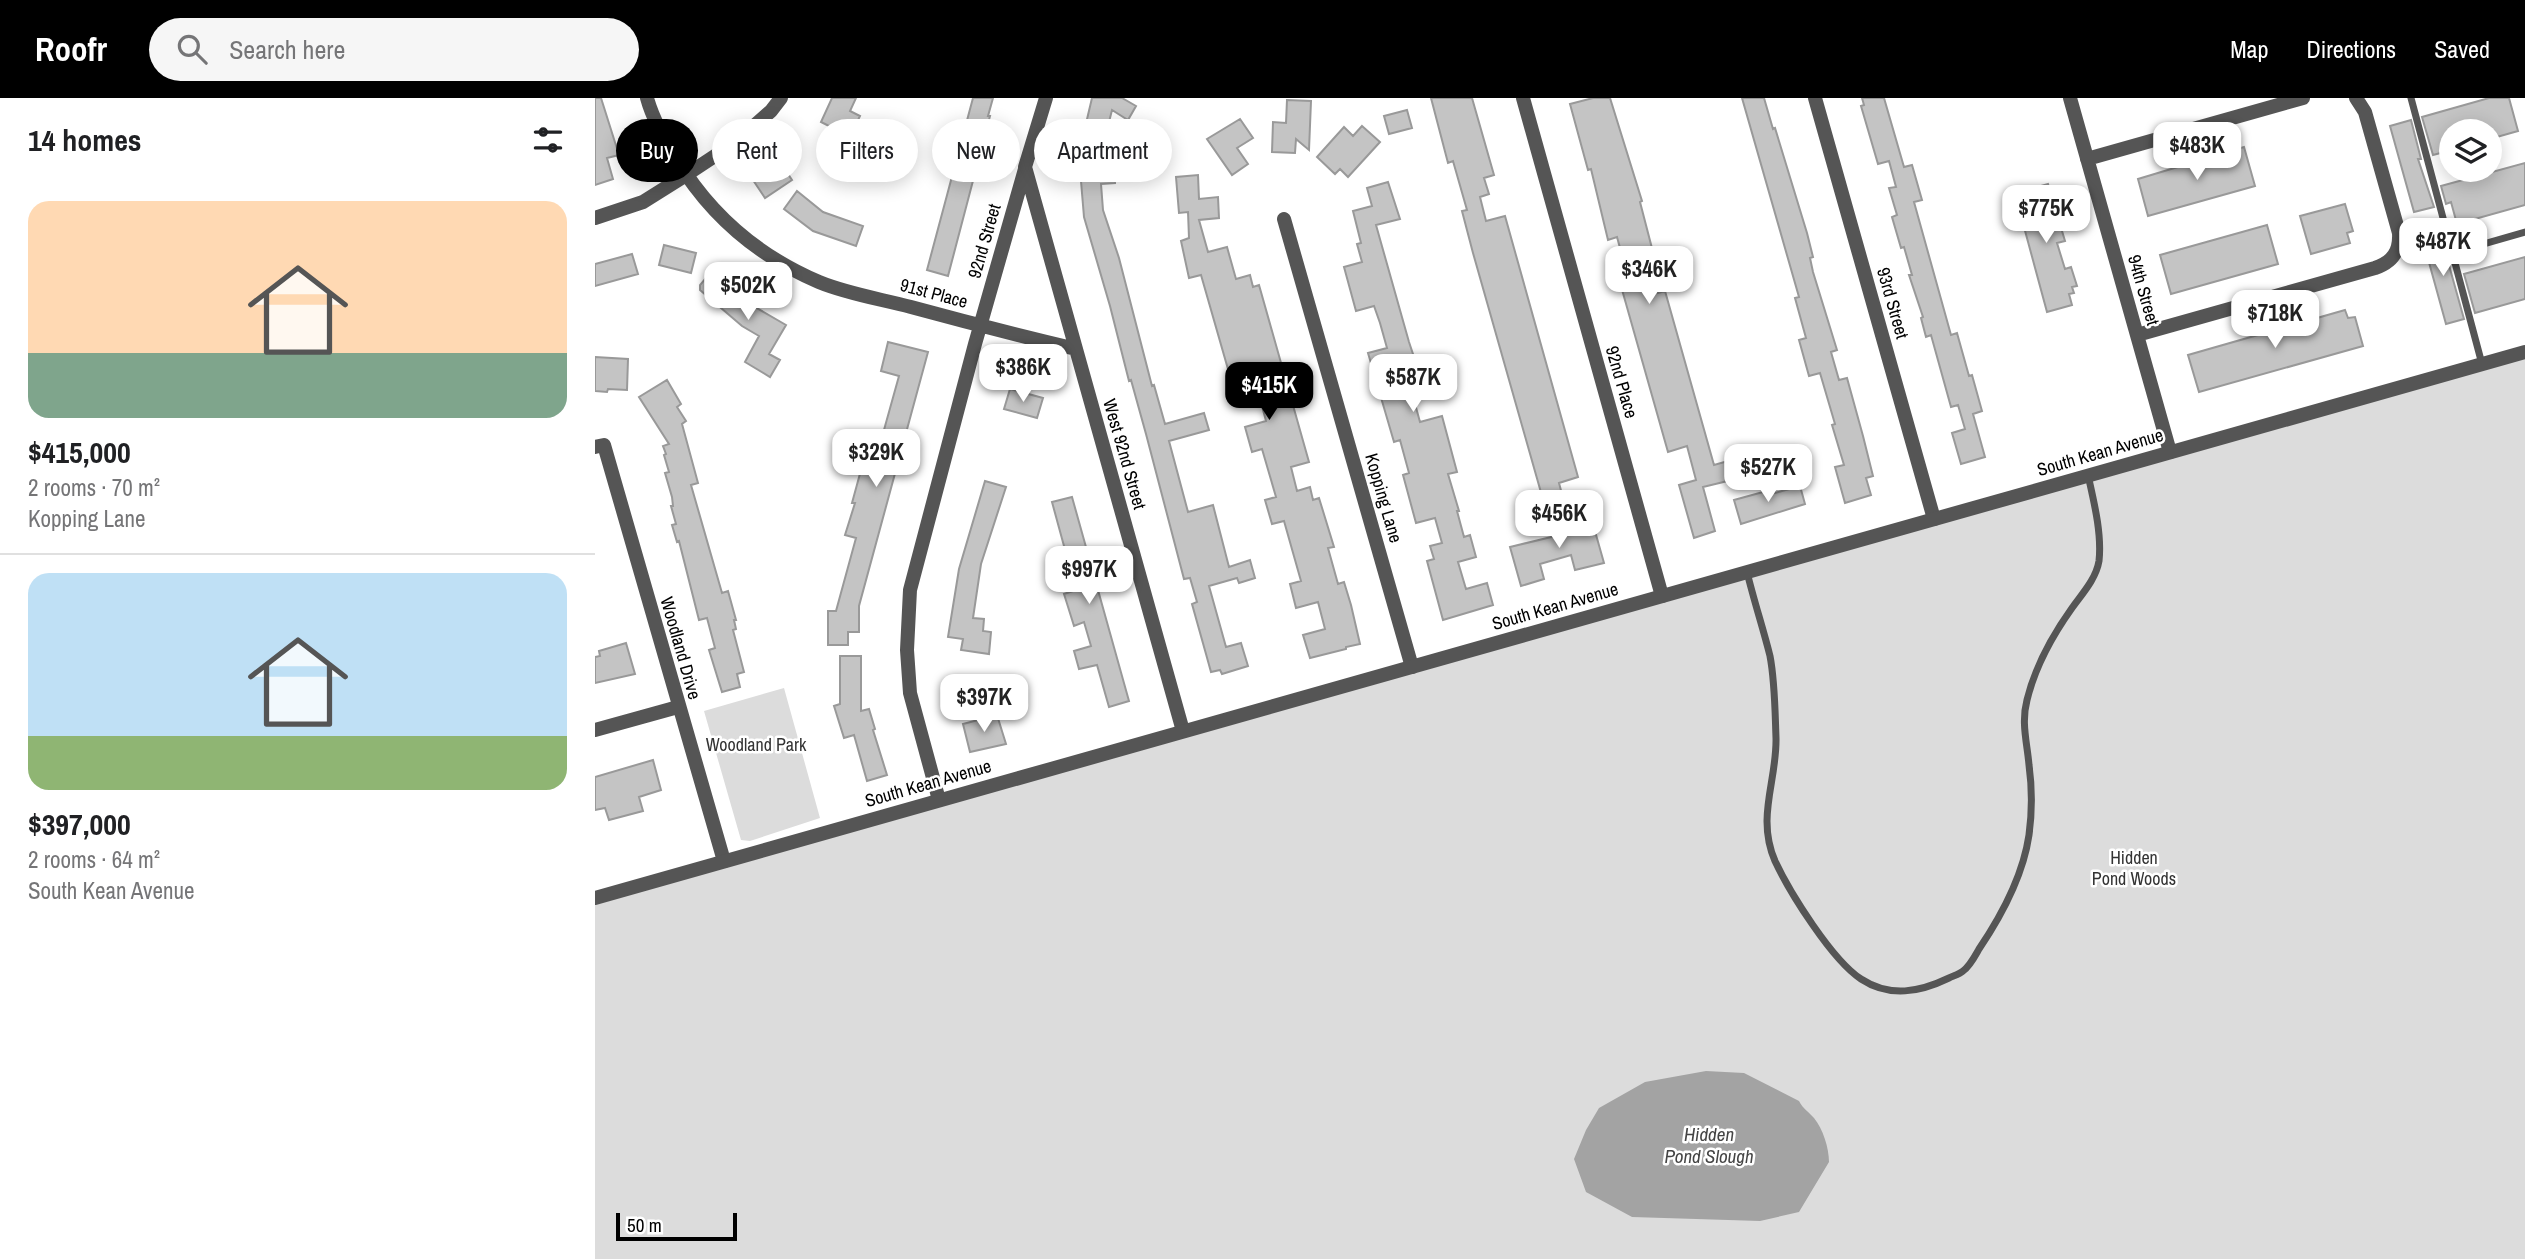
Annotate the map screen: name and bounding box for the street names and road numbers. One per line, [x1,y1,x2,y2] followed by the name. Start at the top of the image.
[961,201,1007,281] street label: 92nd Street
[2122,252,2166,328] street label: 94th Street
[1871,264,1915,342] street label: 93rd Street
[897,272,971,314] street label: 91st Place
[1600,343,1644,421] street label: 92nd Place
[1097,396,1153,512] street label: West 92nd Street
[2034,422,2166,482] street label: South Kean Avenue
[1359,450,1409,546] street label: Kopping Lane
[1489,576,1621,636] street label: South Kean Avenue
[654,594,708,702] street label: Woodland Drive
[862,753,994,813] street label: South Kean Avenue

